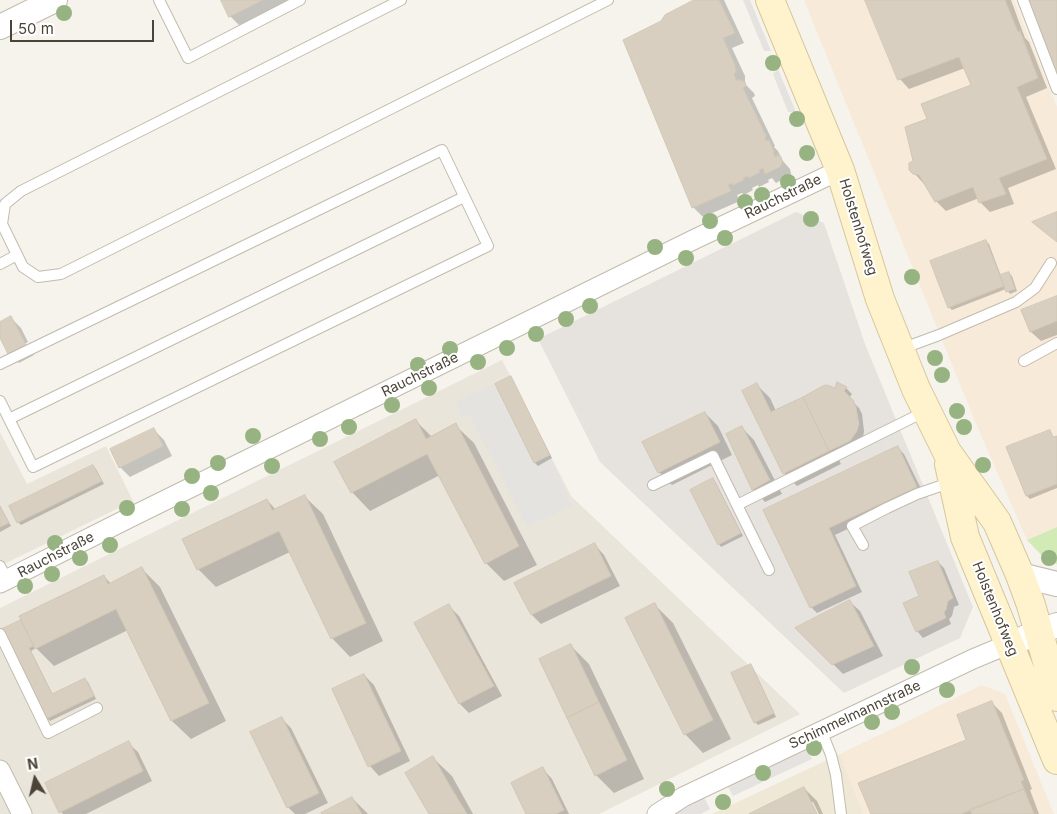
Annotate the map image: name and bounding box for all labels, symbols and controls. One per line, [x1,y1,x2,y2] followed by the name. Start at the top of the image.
[12,10,156,42] scale bar
[18,19,54,38] text: 50 m
[742,171,824,223] street label: Rauchstraße
[835,177,881,277] street label: Holstenhofweg
[379,349,461,401] street label: Rauchstraße
[15,529,97,581] street label: Rauchstraße
[968,559,1022,659] street label: Holstenhofweg
[787,677,923,753] street label: Schimmelmannstraße
[10,754,60,804] north arrow
[26,754,39,773] text: N

